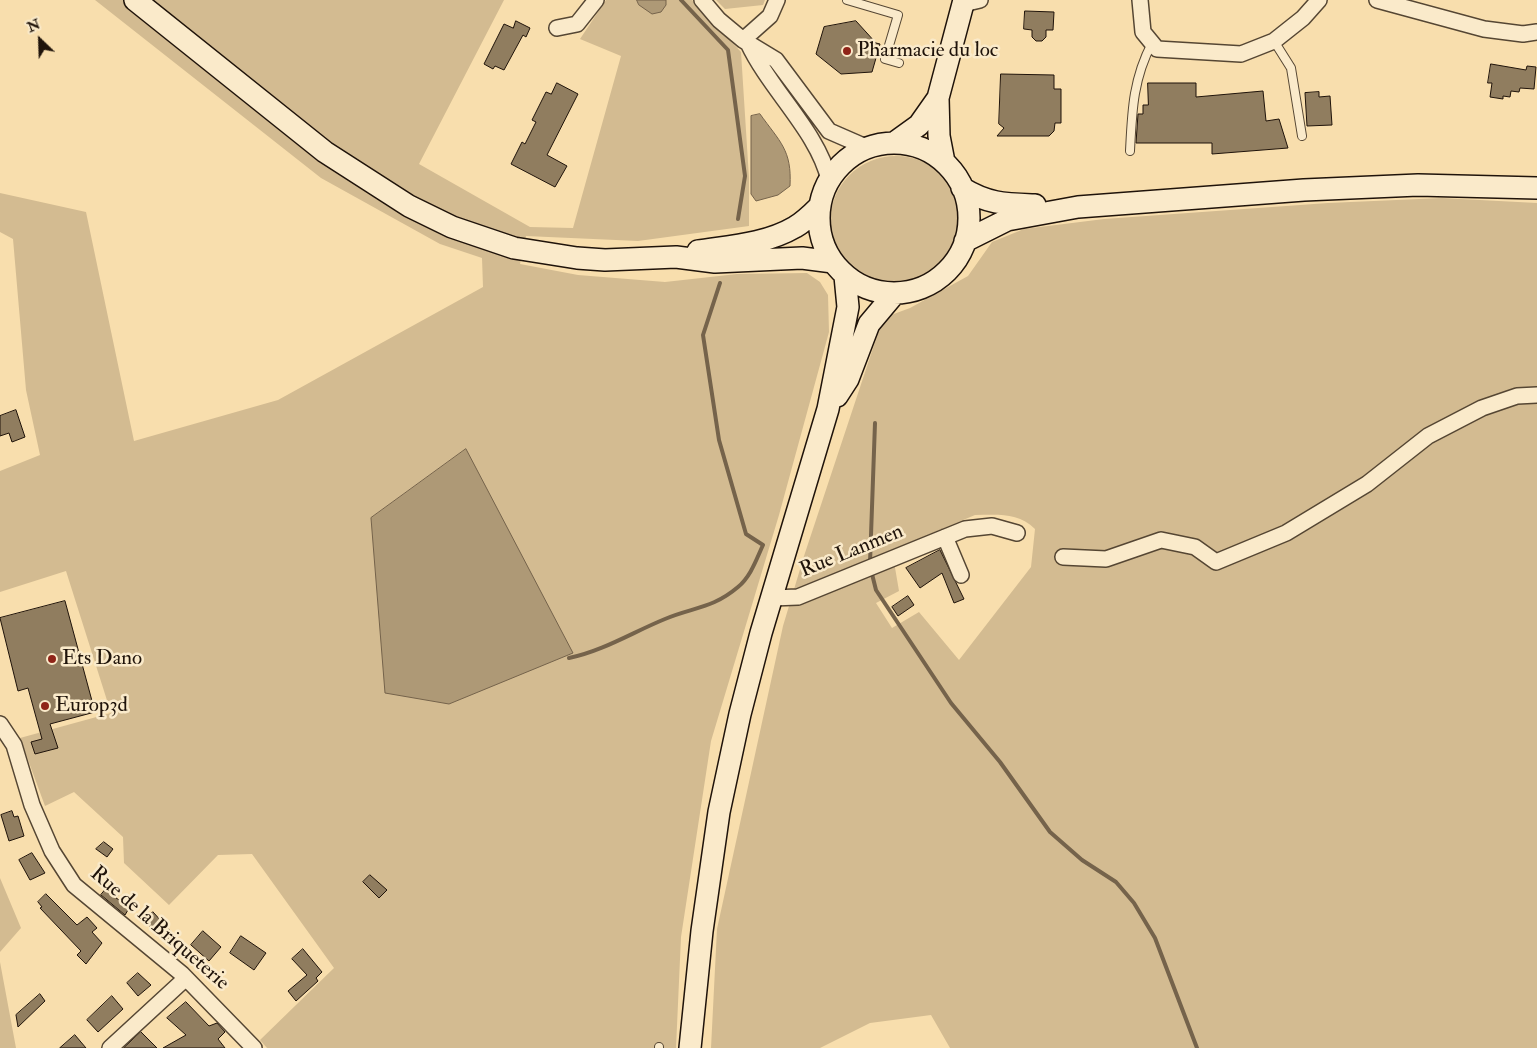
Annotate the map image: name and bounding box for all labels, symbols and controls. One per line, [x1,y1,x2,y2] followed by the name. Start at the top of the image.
[15,15,65,65] north arrow
[25,16,43,36] text: N
[857,38,998,64] place label: Pharmacie du loc
[841,45,853,57] marker: Pharmacie du loc
[797,520,907,584] street label: Rue Lanmen
[62,646,142,672] place label: Ets Dano
[46,653,58,665] marker: Ets Dano
[55,693,128,719] place label: Europ3d
[39,700,51,712] marker: Europ3d
[84,862,234,996] street label: Rue de la Briqueterie

